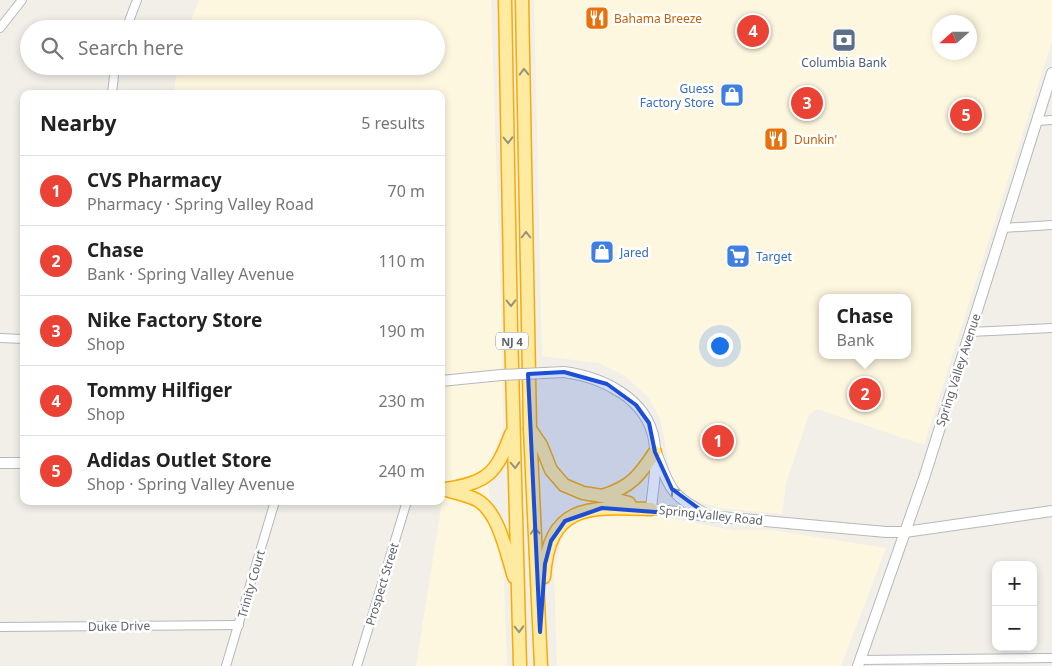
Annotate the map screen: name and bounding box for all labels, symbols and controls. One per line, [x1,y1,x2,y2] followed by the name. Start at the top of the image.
[584,5,610,31] restaurant icon: Bahama Breeze
[614,10,702,27] place label: Bahama Breeze
[737,12,769,50] pin: 4
[932,15,977,60] north arrow
[20,20,445,75] search box
[831,27,857,53] bank icon: Columbia Bank
[38,34,66,62] icon: search
[78,35,184,61] text: Search here
[801,54,887,71] place label: Columbia Bank
[518,68,529,76] one-way arrow
[640,80,714,111] place label: Guess Factory Store
[719,82,745,108] shop icon: Guess Factory Store
[791,84,823,122] pin: 3
[950,96,982,134] pin: 5
[40,109,116,137] text: Nearby
[361,112,425,134] text: 5 results
[763,126,789,152] restaurant icon: Dunkin'
[794,131,837,148] place label: Dunkin'
[503,136,513,144] one-way arrow
[87,167,222,193] text: CVS Pharmacy
[51,180,61,202] text: 1
[388,180,425,202] text: 70 m
[87,193,314,215] text: Pharmacy · Spring Valley Road
[521,230,531,238] one-way arrow
[87,237,144,263] text: Chase
[589,239,615,265] shop icon: Jared
[725,243,751,269] supermarket icon: Target
[619,244,649,261] place label: Jared
[756,248,792,265] place label: Target
[51,250,61,272] text: 2
[378,250,425,272] text: 110 m
[87,263,294,285] text: Bank · Spring Valley Avenue
[819,294,911,359] popup
[506,299,516,307] one-way arrow
[837,303,893,329] text: Chase
[87,307,262,333] text: Nike Factory Store
[932,311,984,429] street label: Spring Valley Avenue
[51,320,61,342] text: 3
[378,320,425,342] text: 190 m
[837,329,874,351] text: Bank
[496,332,528,350] road number: NJ 4
[87,333,125,355] text: Shop
[707,333,733,359] your location
[849,375,881,413] pin: 2
[87,377,232,403] text: Tommy Hilfiger
[51,390,61,412] text: 4
[378,390,425,412] text: 230 m
[87,403,125,425] text: Shop
[702,422,734,460] pin: 1
[87,447,272,473] text: Adidas Outlet Store
[51,460,61,482] text: 5
[378,460,425,482] text: 240 m
[509,461,520,469] one-way arrow
[87,473,295,495] text: Shop · Spring Valley Avenue
[671,487,680,497] one-way arrow
[658,501,764,529] street label: Spring Valley Road
[529,527,540,535] one-way arrow
[361,540,403,628] street label: Prospect Street
[233,547,269,620] street label: Trinity Court
[992,561,1037,651] map controls
[992,561,1037,606] button: +
[992,606,1037,651] button: −
[88,617,150,635] street label: Duke Drive
[514,625,524,633] one-way arrow

